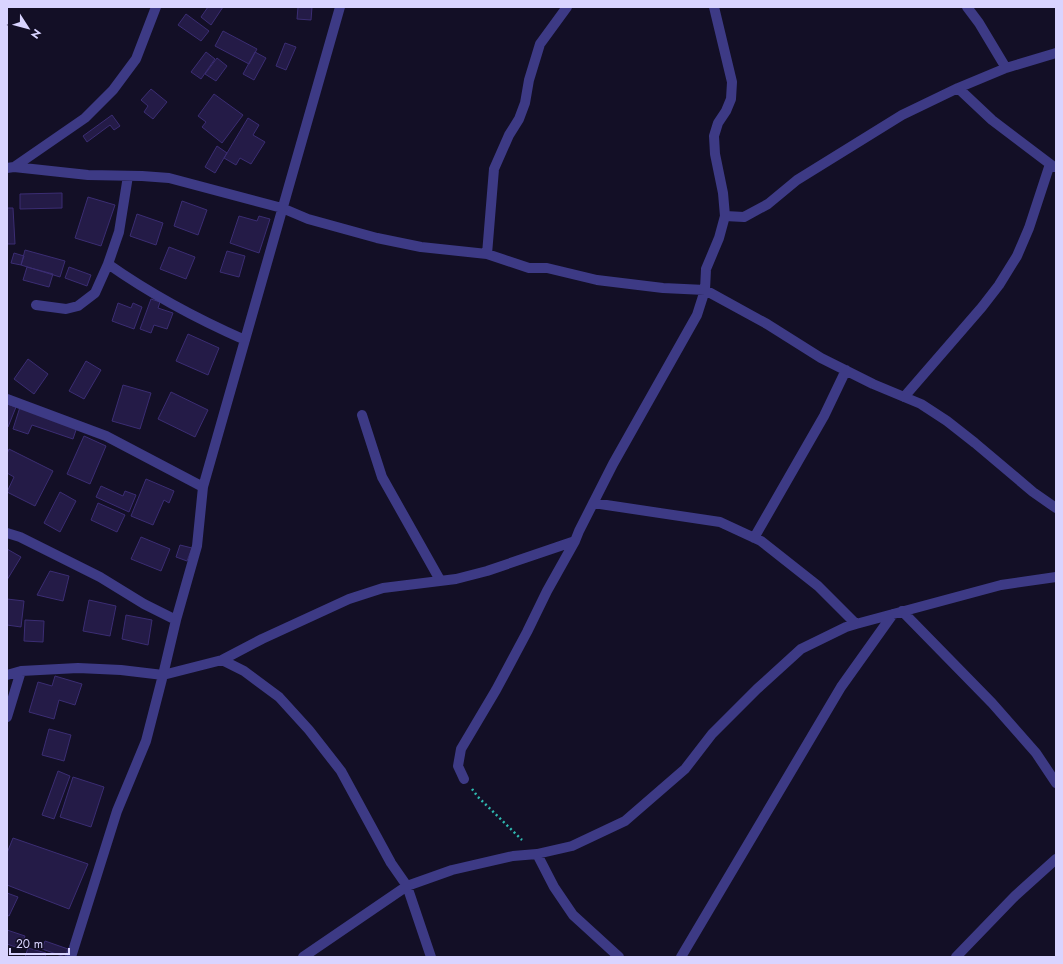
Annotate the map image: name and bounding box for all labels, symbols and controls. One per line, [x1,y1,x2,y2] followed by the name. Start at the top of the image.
[8,8,48,48] north arrow
[27,26,45,42] text: N
[10,930,69,956] scale bar
[16,935,43,953] text: 20 m

